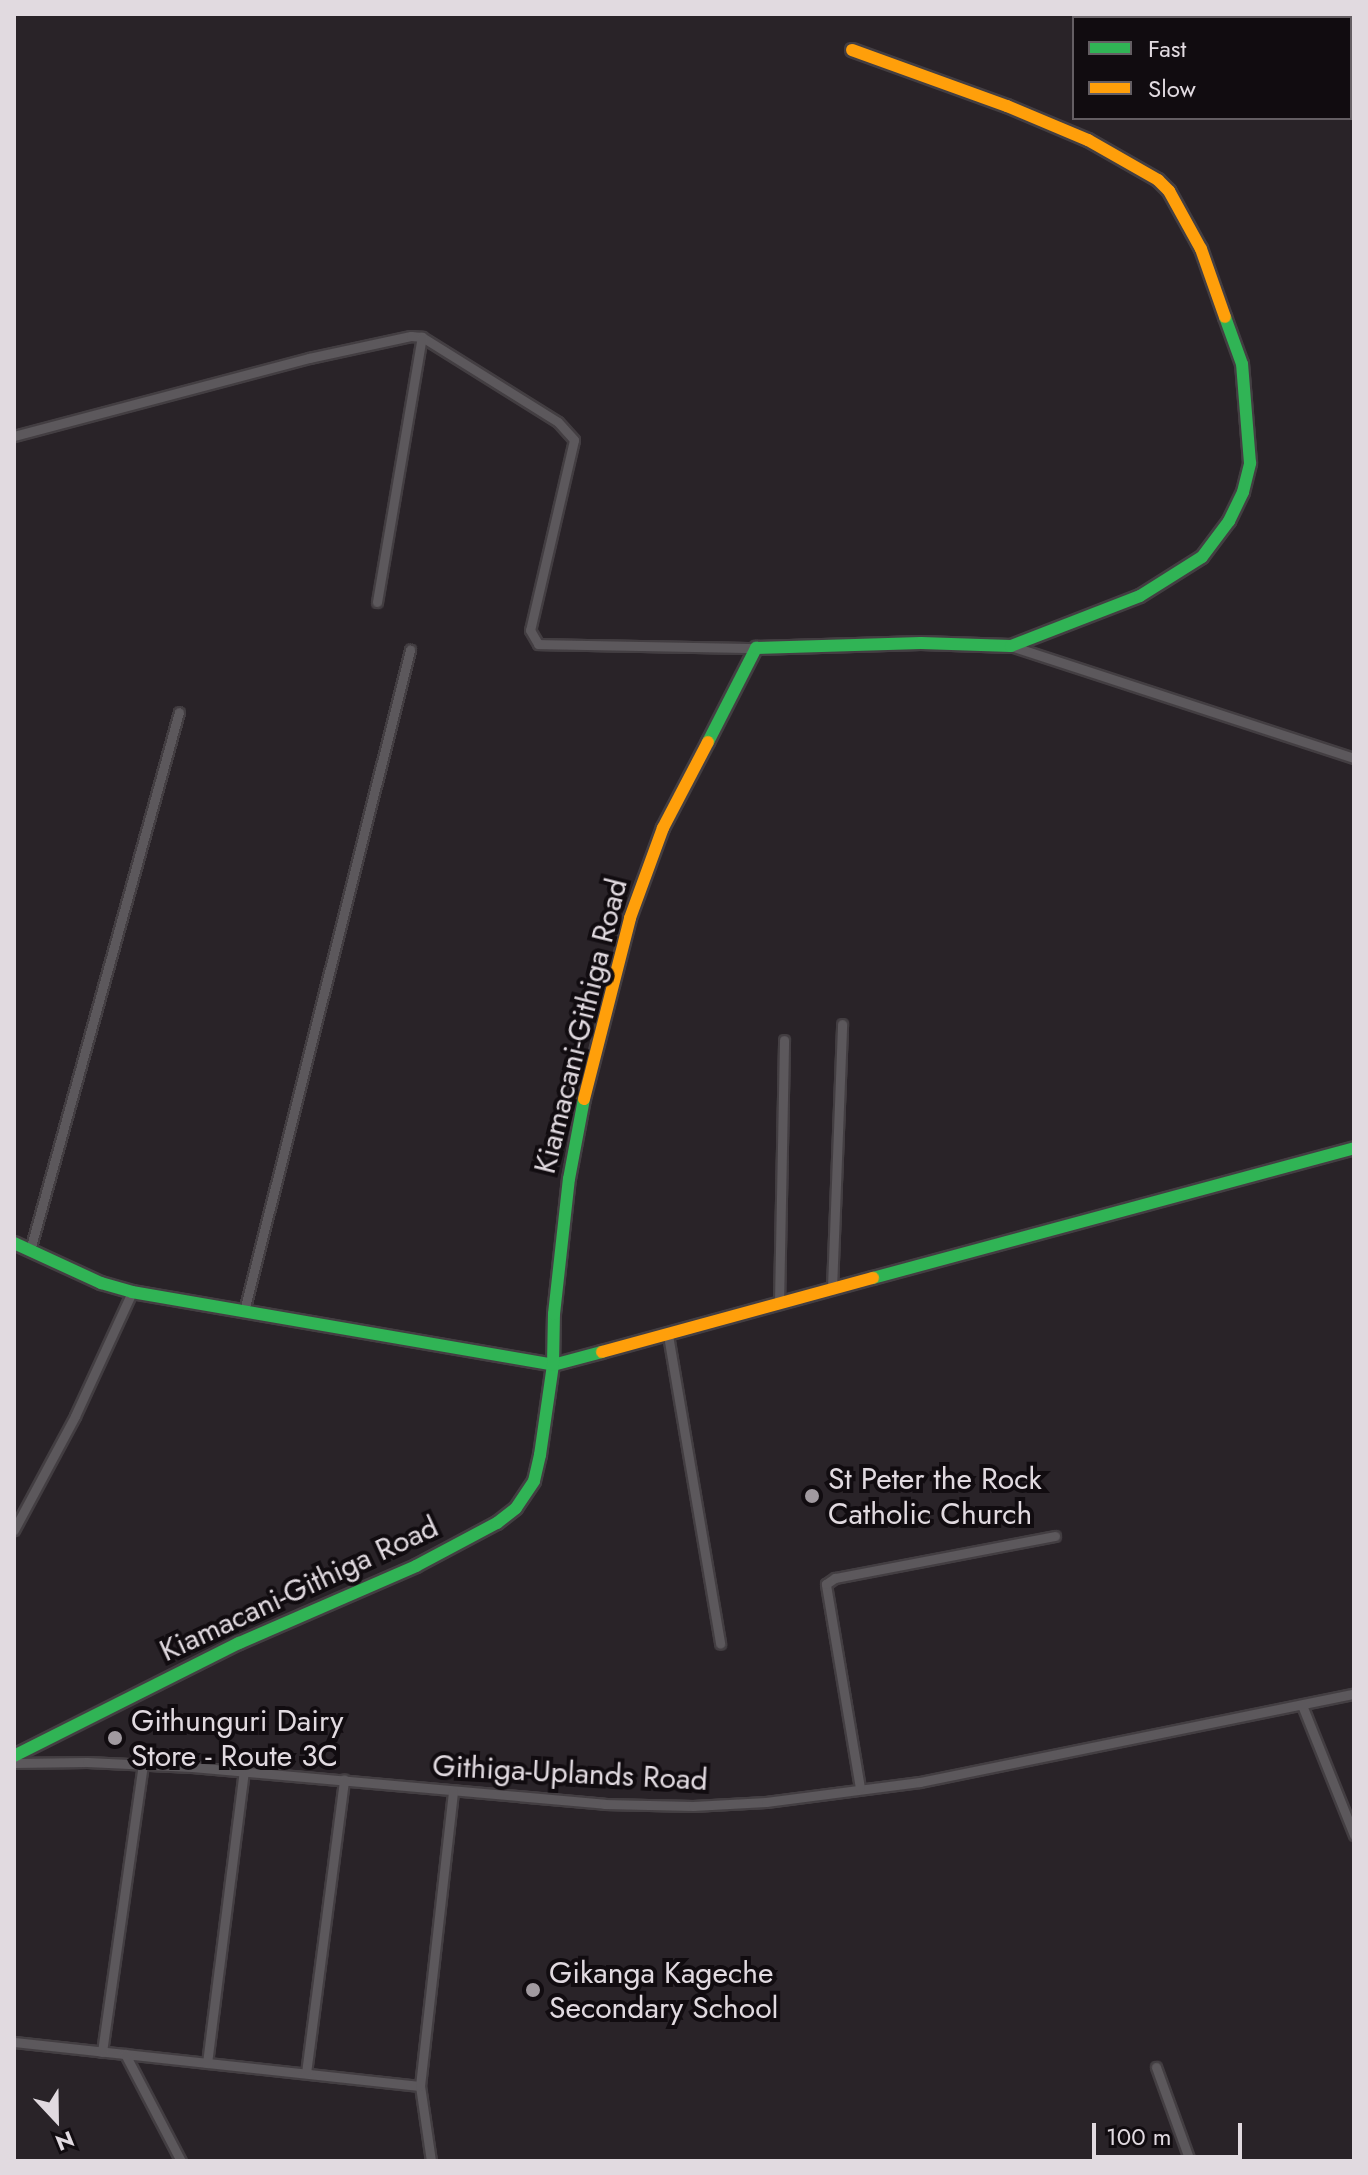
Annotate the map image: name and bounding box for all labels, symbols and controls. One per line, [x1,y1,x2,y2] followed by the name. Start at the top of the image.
[1072,16,1352,120] legend
[1148,31,1186,66] text: Fast
[1148,71,1196,106] text: Slow
[527,875,635,1177] street label: Kiamacani-Githiga Road
[828,1461,1042,1532] place label: St Peter the Rock Catholic Church
[803,1487,821,1505] marker: St Peter the Rock Catholic Church
[154,1509,444,1669] street label: Kiamacani-Githiga Road
[131,1703,343,1774] place label: Githunguri Dairy Store - Route 3C
[106,1729,124,1747] marker: Githunguri Dairy Store - Route 3C
[432,1748,708,1798] street label: Githiga-Uplands Road
[549,1955,778,2026] place label: Gikanga Kageche Secondary School
[524,1981,542,1999] marker: Gikanga Kageche Secondary School
[16,2079,96,2159] north arrow
[1096,2107,1246,2157] scale bar
[1106,2119,1172,2154] text: 100 m
[51,2123,79,2159] text: N

